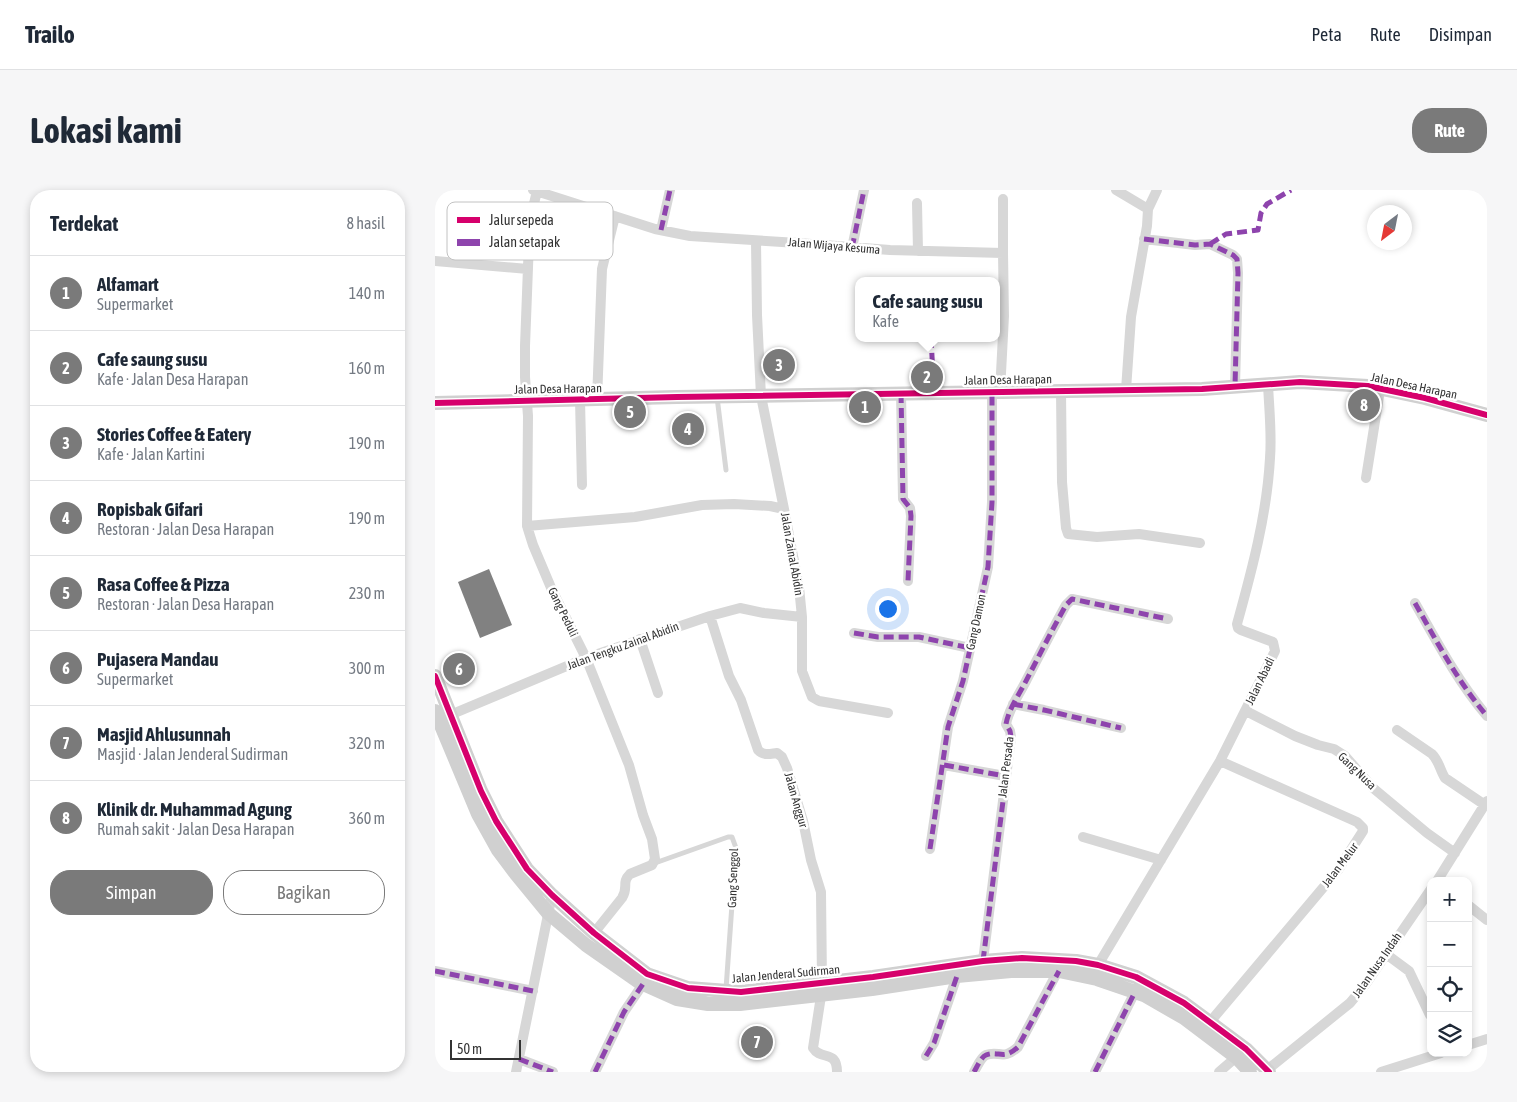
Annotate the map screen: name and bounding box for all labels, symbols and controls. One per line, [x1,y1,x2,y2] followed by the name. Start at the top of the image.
[25,21,75,48] text: Trailo
[1311,24,1342,45] text: Peta
[1370,24,1401,45] text: Rute
[1429,24,1492,45] text: Disimpan
[1412,108,1487,153] button: Rute
[30,110,182,150] text: Lokasi kami
[447,202,613,260] legend
[1367,205,1412,250] north arrow
[50,211,118,235] text: Terdekat
[489,212,554,228] text: Jalur sepeda
[347,214,385,232] text: 8 hasil
[489,234,560,250] text: Jalan setapak
[787,235,881,257] street label: Jalan Wijaya Kesuma
[97,273,159,295] text: Alfamart
[855,277,1000,342] popup
[62,284,70,302] text: 1
[349,284,385,302] text: 140 m
[872,290,983,312] text: Cafe saung susu
[97,295,173,313] text: Supermarket
[872,312,899,330] text: Kafe
[763,346,795,384] pin: 3
[97,348,207,370] text: Cafe saung susu
[911,358,943,396] pin: 2
[62,359,70,377] text: 2
[349,359,385,377] text: 160 m
[97,370,249,388] text: Kafe · Jalan Desa Harapan
[1370,370,1458,402] street label: Jalan Desa Harapan
[964,372,1052,388] street label: Jalan Desa Harapan
[514,381,602,397] street label: Jalan Desa Harapan
[1348,386,1380,424] pin: 8
[849,388,881,426] pin: 1
[614,393,646,431] pin: 5
[672,410,704,448] pin: 4
[97,423,251,445] text: Stories Coffee & Eatery
[62,434,70,452] text: 3
[349,434,385,452] text: 190 m
[97,445,205,463] text: Kafe · Jalan Kartini
[97,498,203,520] text: Ropisbak Gifari
[62,509,70,527] text: 4
[349,509,385,527] text: 190 m
[778,511,806,597] street label: Jalan Zainal Abidin
[97,520,274,538] text: Restoran · Jalan Desa Harapan
[97,573,230,595] text: Rasa Coffee & Pizza
[62,584,70,602] text: 5
[349,584,385,602] text: 230 m
[545,585,581,639] street label: Gang Peduli
[963,593,989,651] street label: Gang Damon
[97,595,274,613] text: Restoran · Jalan Desa Harapan
[875,596,901,622] your location
[565,619,681,673] street label: Jalan Tengku Zainal Abidin
[97,648,219,670] text: Pujasera Mandau
[443,650,475,688] pin: 6
[1242,655,1278,707] street label: Jalan Abadi
[62,659,70,677] text: 6
[349,659,385,677] text: 300 m
[97,670,173,688] text: Supermarket
[97,723,231,745] text: Masjid Ahlusunnah
[62,734,70,752] text: 7
[349,734,385,752] text: 320 m
[995,736,1017,798] street label: Jalan Persada
[97,745,288,763] text: Masjid · Jalan Jenderal Sudirman
[1335,750,1379,792] street label: Gang Nusa
[781,771,811,830] street label: Jalan Anggur
[97,798,292,820] text: Klinik dr. Muhammad Agung
[62,809,70,827] text: 8
[349,809,385,827] text: 360 m
[97,820,294,838] text: Rumah sakit · Jalan Desa Harapan
[1319,840,1361,890] street label: Jalan Melur
[725,847,741,908] street label: Gang Senggol
[50,870,213,915] button: Simpan
[223,870,385,915] button: Bagikan
[1427,877,1472,1057] map controls
[1427,877,1472,922] button: +
[1427,922,1472,967] button: −
[1349,930,1405,1000] street label: Jalan Nusa Indah
[731,962,841,986] street label: Jalan Jenderal Sudirman
[1427,967,1472,1012] button: locate
[1427,1012,1472,1057] button: layers
[741,1023,773,1061] pin: 7
[450,1037,521,1060] scale bar
[457,1041,482,1057] text: 50 m

